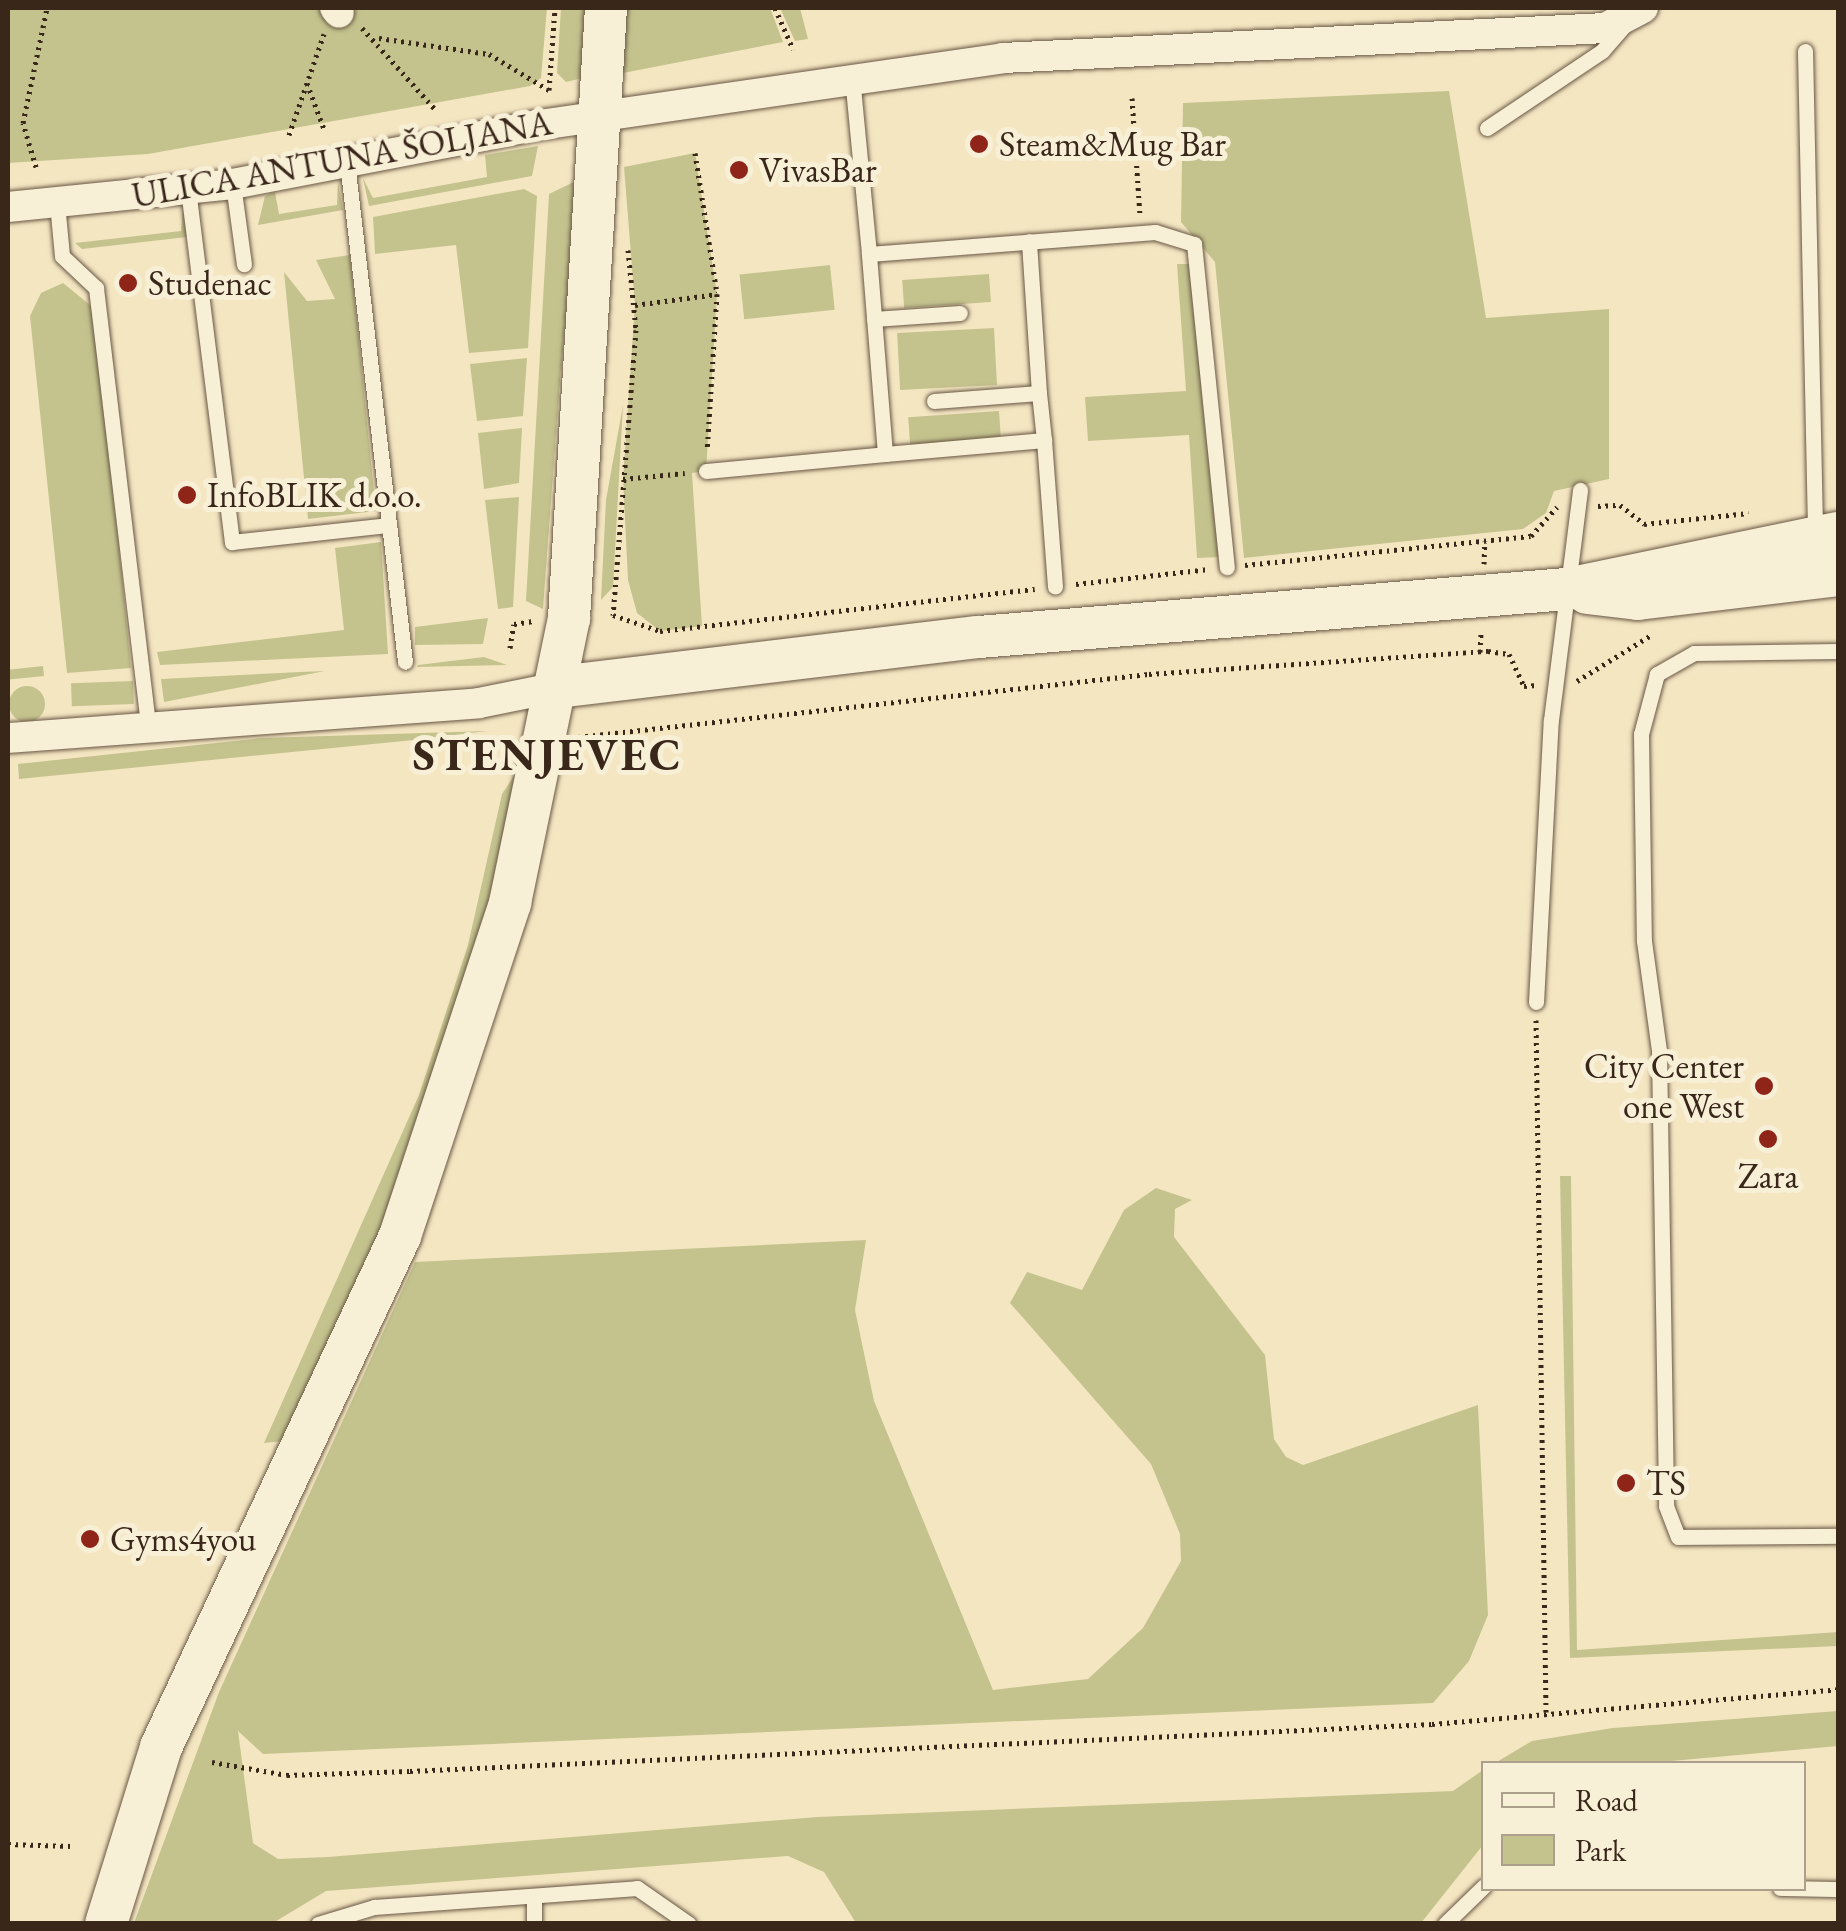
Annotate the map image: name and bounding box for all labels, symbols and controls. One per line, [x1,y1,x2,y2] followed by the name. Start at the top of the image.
[129,101,555,217] street label: ULICA ANTUNA ŠOLJANA
[999,123,1226,165] place label: Steam&Mug Bar
[968,133,990,155] marker: Steam&Mug Bar
[759,149,877,191] place label: VivasBar
[728,159,750,181] marker: VivasBar
[148,262,272,304] place label: Studenac
[117,272,139,294] marker: Studenac
[207,474,422,516] place label: InfoBLIK d.o.o.
[176,484,198,506] marker: InfoBLIK d.o.o.
[413,728,683,782] district label: STENJEVEC
[1584,1045,1744,1127] place label: City Center one West
[1753,1075,1775,1097] marker: City Center one West
[1757,1128,1779,1150] marker: Zara
[1738,1155,1798,1197] place label: Zara
[1646,1462,1686,1504] place label: TS
[1615,1472,1637,1494] marker: TS
[110,1518,256,1560] place label: Gyms4you
[79,1528,101,1550] marker: Gyms4you
[1481,1761,1806,1891] legend
[1575,1781,1638,1820] text: Road
[1575,1831,1626,1870] text: Park

